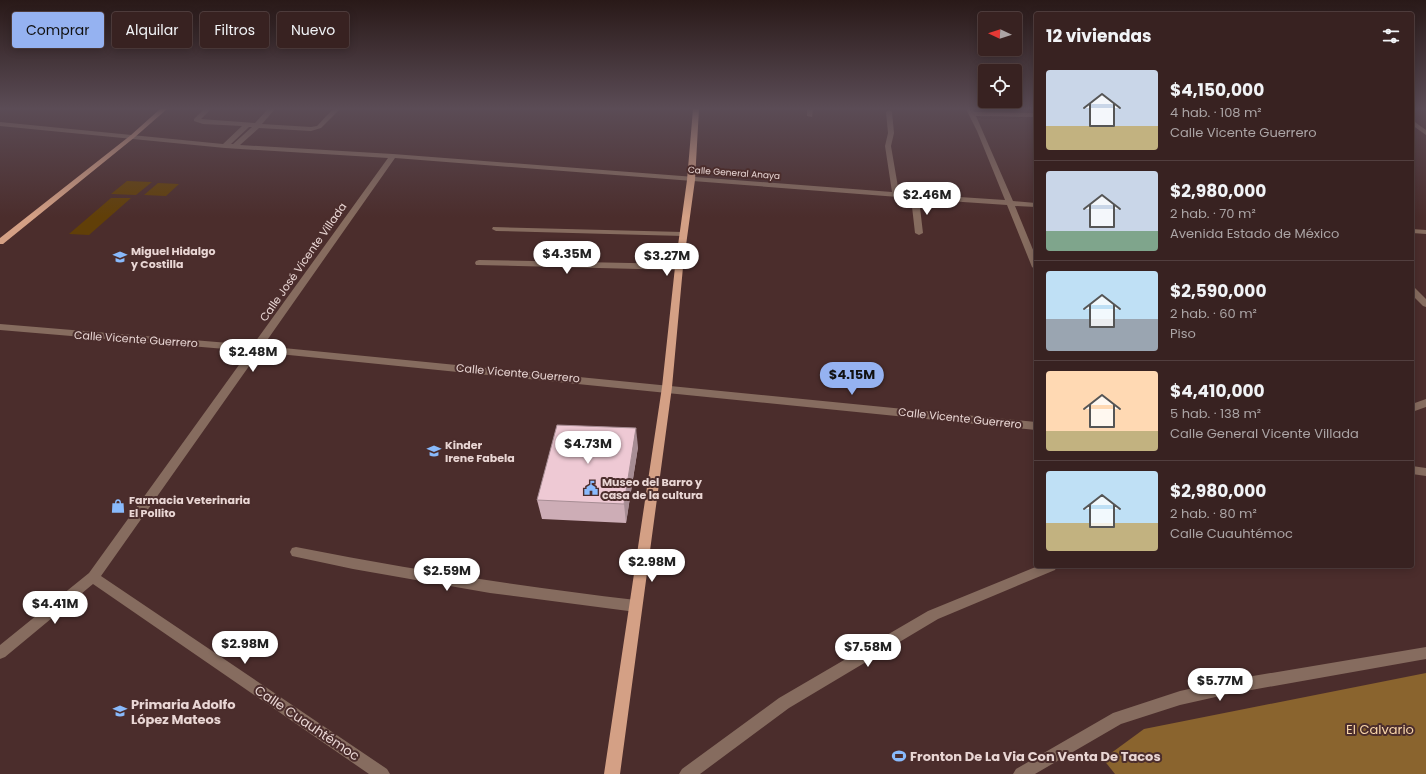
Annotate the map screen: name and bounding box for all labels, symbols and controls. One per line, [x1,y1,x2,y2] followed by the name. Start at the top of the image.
[12,12,104,48] chip: Comprar
[112,12,192,48] chip: Alquilar
[200,12,269,48] chip: Filtros
[277,12,349,48] chip: Nuevo
[978,12,1022,56] north arrow
[978,12,1022,108] map controls
[1046,24,1152,48] text: 12 viviendas
[1380,25,1402,47] icon: filters
[978,64,1022,108] button: locate
[1170,78,1264,102] text: $4,150,000
[1078,86,1126,134] icon: home
[1170,103,1262,122] text: 4 hab. · 108 m²
[1170,123,1317,142] text: Calle Vicente Guerrero
[687,164,781,182] street label: Calle General Anaya
[1170,179,1266,203] text: $2,980,000
[894,182,960,216] pin: $2.46M
[903,185,951,204] text: $2.46M
[1078,187,1126,235] icon: home
[256,199,350,325] street label: Calle José Vicente Villada
[1170,204,1256,223] text: 2 hab. · 70 m²
[1170,224,1339,243] text: Avenida Estado de México
[534,241,600,275] pin: $4.35M
[130,243,216,272] place label: Miguel Hidalgo y Costilla
[634,243,700,277] pin: $3.27M
[542,244,592,263] text: $4.35M
[644,246,690,265] text: $3.27M
[112,249,128,265] school or university icon: Miguel Hidalgo y Costilla
[1170,279,1267,303] text: $2,590,000
[1078,287,1126,335] icon: home
[1170,304,1257,323] text: 2 hab. · 60 m²
[1170,324,1196,343] text: Piso
[74,327,198,351] street label: Calle Vicente Guerrero
[220,339,286,373] pin: $2.48M
[229,342,277,361] text: $2.48M
[455,360,581,386] street label: Calle Vicente Guerrero
[819,362,885,396] pin: $4.15M
[829,365,875,384] text: $4.15M
[1170,379,1265,403] text: $4,410,000
[1078,387,1126,435] icon: home
[897,404,1023,432] street label: Calle Vicente Guerrero
[1170,404,1261,423] text: 5 hab. · 138 m²
[1170,424,1359,443] text: Calle General Vicente Villada
[555,431,621,465] pin: $4.73M
[564,434,612,453] text: $4.73M
[445,437,515,466] place label: Kinder Irene Fabela
[426,443,442,459] school or university icon: Kinder Irene Fabela
[602,474,703,503] place label: Museo del Barro y casa de la cultura
[1170,479,1266,503] text: $2,980,000
[583,480,599,496] public building icon: Museo del Barro y casa de la cultura
[1078,487,1126,535] icon: home
[129,492,250,521] place label: Farmacia Veterinaria El Pollito
[110,498,126,514] shop icon: Farmacia Veterinaria El Pollito
[1170,504,1257,523] text: 2 hab. · 80 m²
[1170,524,1293,543] text: Calle Cuauhtémoc
[619,549,685,583] pin: $2.98M
[628,552,676,571] text: $2.98M
[414,558,480,592] pin: $2.59M
[423,561,471,580] text: $2.59M
[22,591,88,625] pin: $4.41M
[32,594,78,613] text: $4.41M
[212,631,278,665] pin: $2.98M
[221,634,269,653] text: $2.98M
[835,634,901,668] pin: $7.58M
[844,637,892,656] text: $7.58M
[1187,668,1253,702] pin: $5.77M
[1197,671,1243,690] text: $5.77M
[251,681,363,765] street label: Calle Cuauhtémoc
[131,695,236,729] place label: Primaria Adolfo López Mateos
[112,703,128,719] school or university icon: Primaria Adolfo López Mateos
[1346,720,1414,739] park label: El Calvario
[910,747,1161,766] place label: Fronton De La Via Con Venta De Tacos
[891,748,907,764] sports icon: Fronton De La Via Con Venta De Tacos

